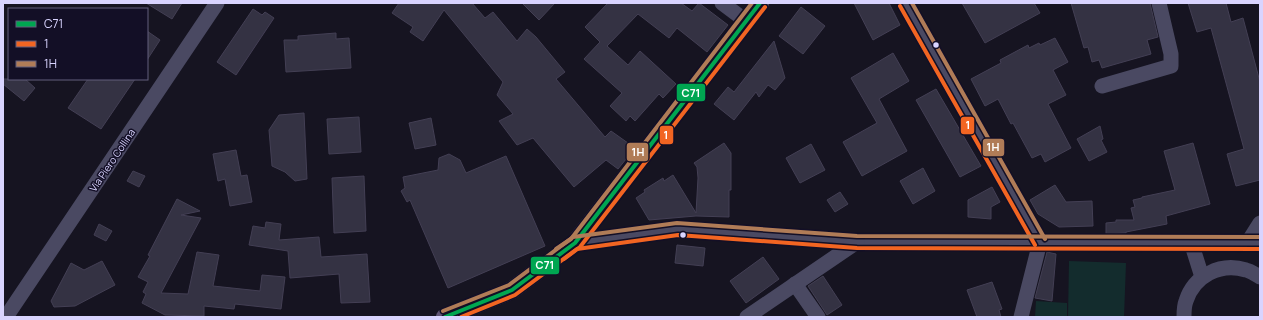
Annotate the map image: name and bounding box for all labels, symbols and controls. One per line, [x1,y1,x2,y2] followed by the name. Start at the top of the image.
[8,8,148,80] legend
[44,15,63,32] text: C71
[44,35,49,52] text: 1
[931,40,941,50] unlabelled marker
[44,55,57,72] text: 1H
[676,83,706,102] line badge: C71
[682,85,700,100] text: C71
[960,116,975,135] line badge: 1
[966,117,970,132] text: 1
[659,125,674,145] line badge: 1
[86,126,138,194] street label: Via Piero Collina
[664,127,668,142] text: 1
[982,138,1005,157] line badge: 1H
[987,139,999,154] text: 1H
[626,142,649,162] line badge: 1H
[632,144,644,159] text: 1H
[678,230,688,240] unlabelled marker
[530,256,560,275] line badge: C71
[536,257,554,272] text: C71

